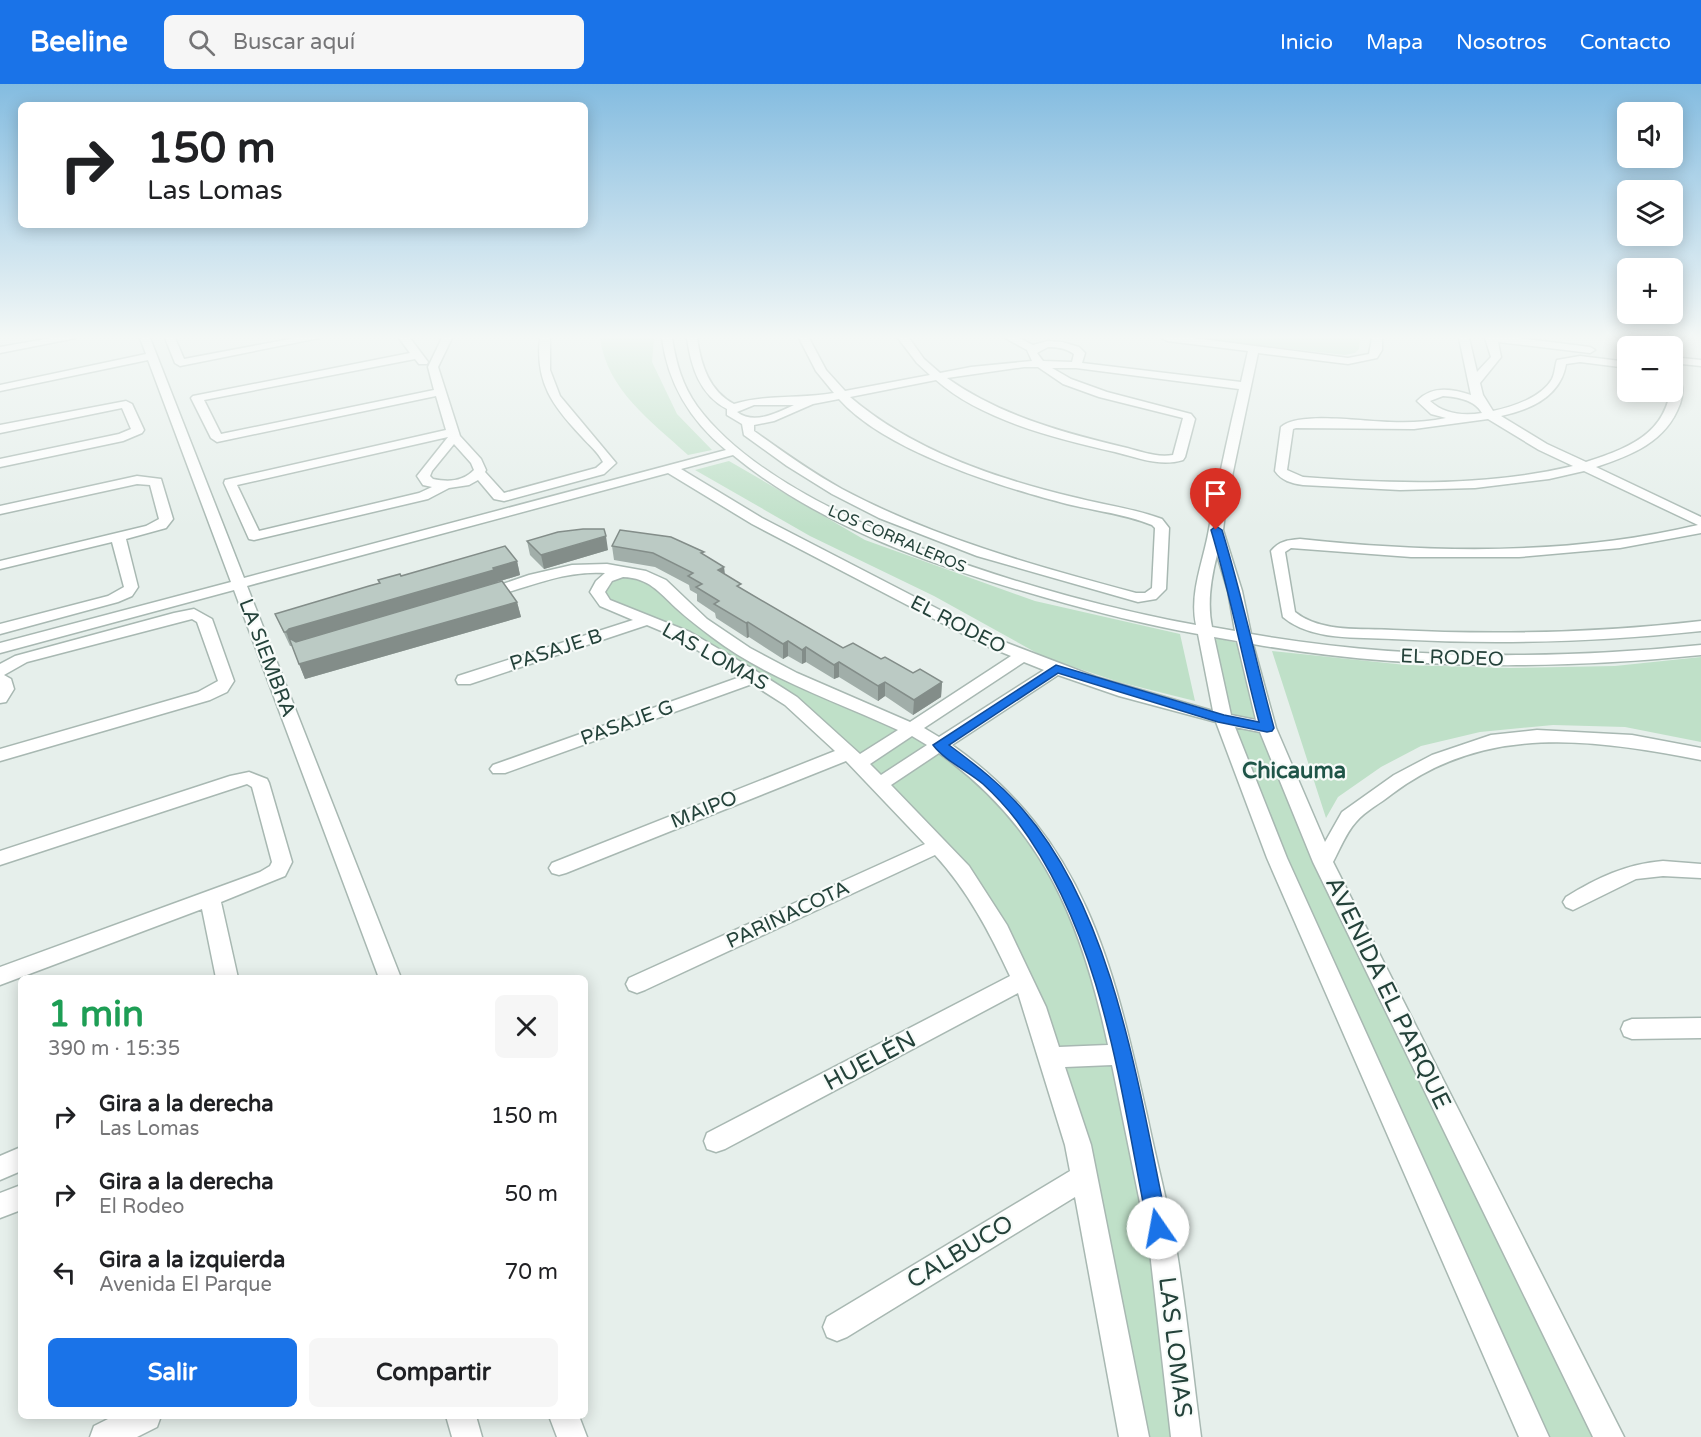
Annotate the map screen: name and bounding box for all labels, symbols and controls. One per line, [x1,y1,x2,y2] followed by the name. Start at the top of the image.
[164,15,584,69] search box
[30,25,128,59] text: Beeline
[185,26,218,59] icon: search
[233,29,355,55] text: Buscar aquí
[1280,30,1333,55] text: Inicio
[1366,30,1423,55] text: Mapa
[1456,30,1547,55] text: Nosotros
[1580,30,1671,55] text: Contacto
[1617,102,1683,402] map controls
[1617,102,1683,168] button: sound
[147,123,276,174] text: 150 m
[48,126,126,204] icon: right
[147,174,283,207] text: Las Lomas
[1617,180,1683,246] button: layers
[1617,258,1683,324] button: +
[1617,336,1683,402] button: −
[1190,468,1241,530] pin
[1199,477,1232,510] icon: arrive
[825,501,969,577] street label: LOS CORRALEROS
[906,591,1010,659] street label: EL RODEO
[234,596,300,720] street label: LA SIEMBRA
[658,618,772,696] street label: LAS LOMAS
[507,624,605,676] street label: PASAJE B
[1400,644,1504,672] street label: EL RODEO
[577,695,677,751] street label: PASAJE G
[1242,758,1346,784] district label: Chicauma
[667,786,741,834] street label: MAIPO
[1319,872,1457,1114] street label: AVENIDA EL PARQUE
[723,876,853,954] street label: PARINACOTA
[48,993,144,1036] text: 1 min
[495,995,558,1058] button: close
[819,1024,921,1097] street label: HUELÉN
[48,1037,180,1061] text: 390 m · 15:35
[99,1091,274,1117] text: Gira a la derecha
[48,1100,81,1133] icon: right
[491,1103,558,1129] text: 150 m
[99,1117,199,1141] text: Las Lomas
[99,1169,274,1195] text: Gira a la derecha
[48,1178,81,1211] icon: right
[504,1181,558,1207] text: 50 m
[99,1195,184,1219] text: El Rodeo
[1126,1196,1190,1260] position arrow
[902,1209,1018,1295] street label: CALBUCO
[99,1247,285,1273] text: Gira a la izquierda
[48,1256,81,1289] icon: left
[504,1259,558,1285] text: 70 m
[99,1273,272,1297] text: Avenida El Parque
[1152,1275,1198,1419] street label: LAS LOMAS
[48,1338,297,1407] button: Salir
[309,1338,558,1407] button: Compartir

